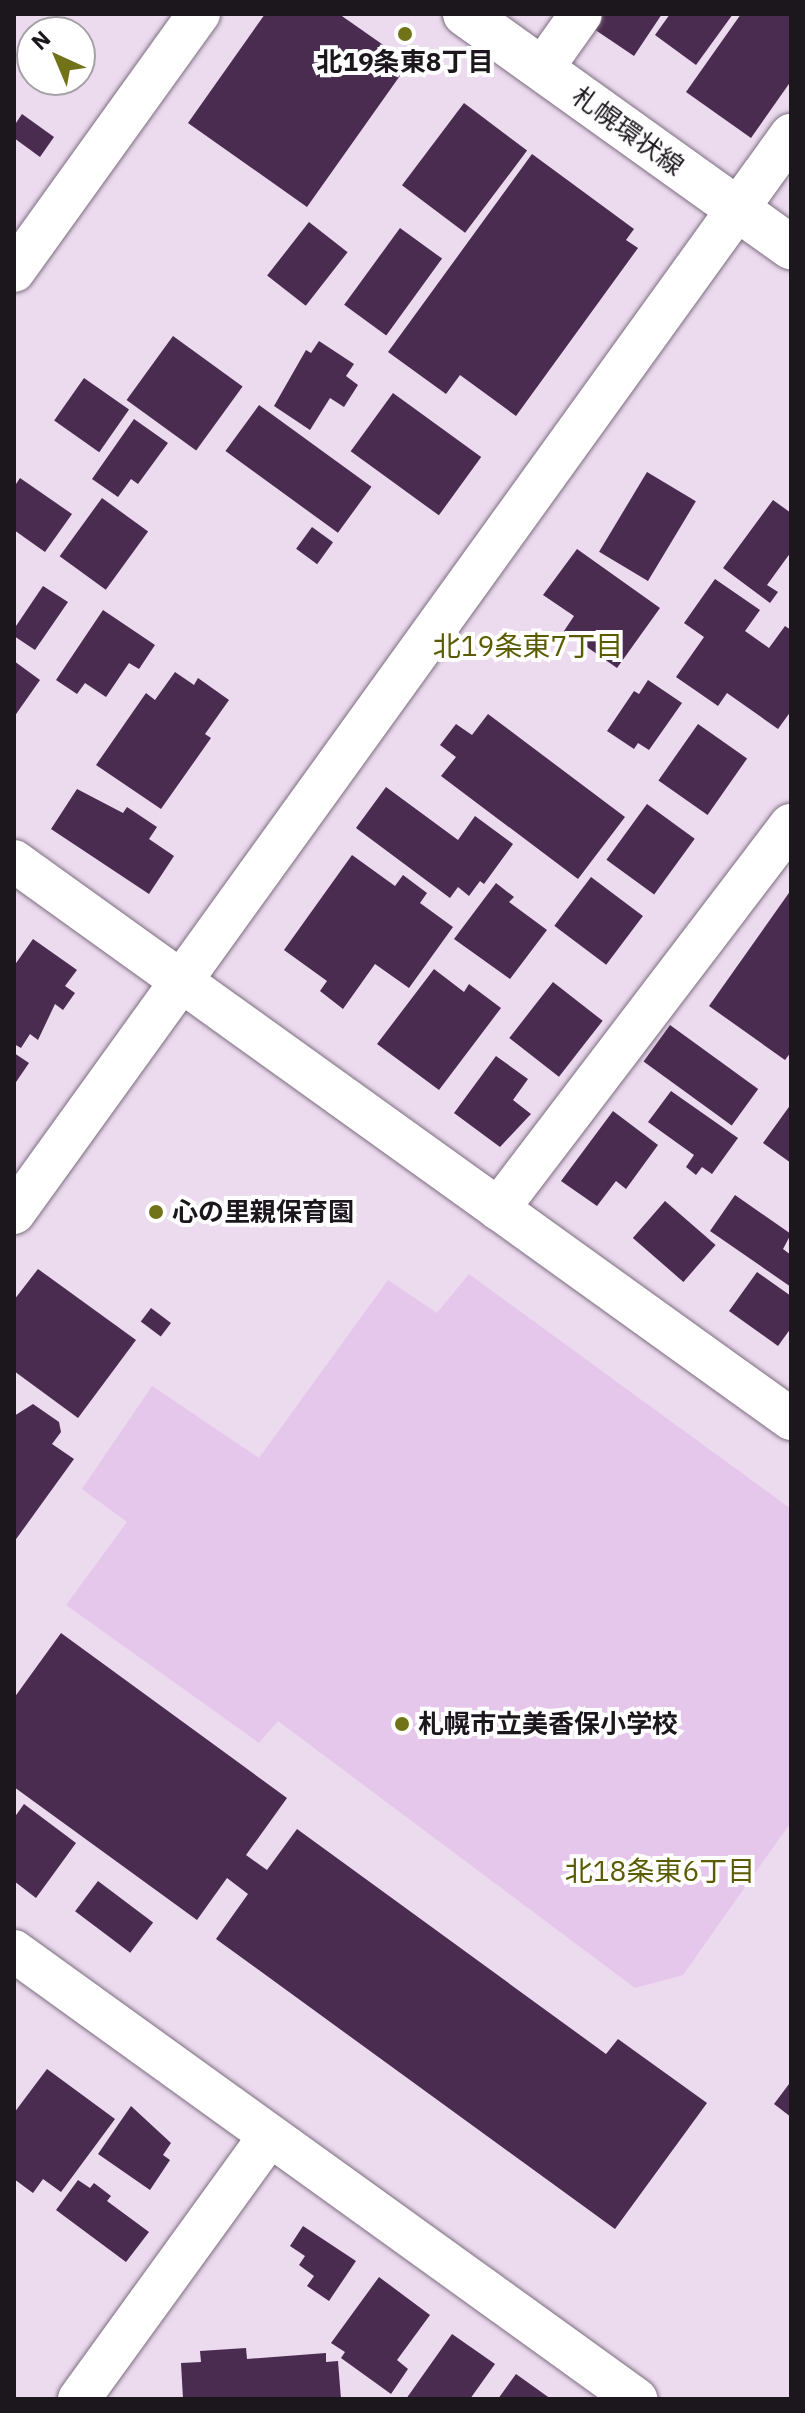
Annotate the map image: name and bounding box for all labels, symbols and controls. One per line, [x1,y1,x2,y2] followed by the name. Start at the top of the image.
[16,16,96,96] north arrow
[25,24,56,56] text: N
[396,25,414,43] marker: 北19条東8丁目
[317,46,493,78] place label: 北19条東8丁目
[566,80,690,182] street label: 札幌環状線
[433,629,623,663] district label: 北19条東7丁目
[172,1196,354,1228] place label: 心の里親保育園
[147,1203,165,1221] marker: 心の里親保育園
[418,1708,678,1740] place label: 札幌市立美香保小学校
[393,1715,411,1733] marker: 札幌市立美香保小学校
[565,1854,755,1888] district label: 北18条東6丁目

